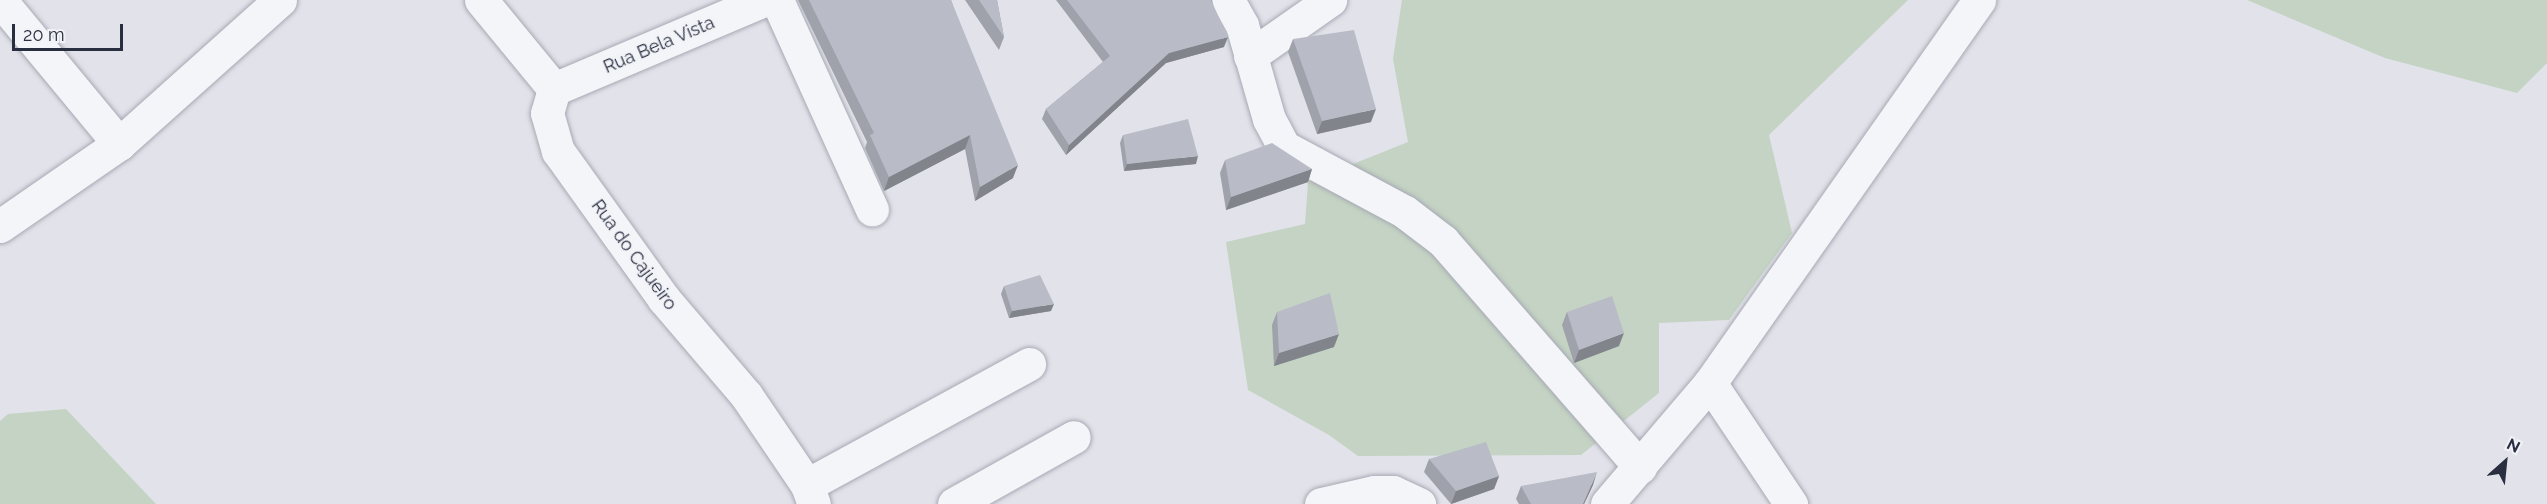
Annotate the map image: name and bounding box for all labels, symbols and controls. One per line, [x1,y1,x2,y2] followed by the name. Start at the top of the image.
[15,12,126,50] scale bar
[600,12,718,78] street label: Rua Bela Vista
[23,24,65,45] text: 20 m
[587,196,681,314] street label: Rua do Cajueiro
[2475,432,2535,492] north arrow
[2504,434,2523,457] text: N

